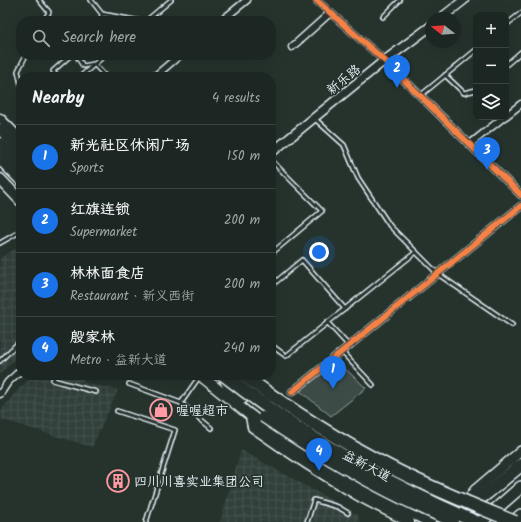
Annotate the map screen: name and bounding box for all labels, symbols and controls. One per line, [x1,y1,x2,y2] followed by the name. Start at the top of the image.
[425,12,461,48] north arrow
[473,12,509,120] map controls
[473,12,509,48] button: +
[16,16,276,60] search box
[62,26,136,50] text: Search here
[30,27,52,49] icon: search
[473,48,509,84] button: −
[384,55,410,88] pin: 2
[322,60,366,101] street label: 新乐路
[473,84,509,120] button: layers
[32,85,84,112] text: Nearby
[212,88,260,109] text: 4 results
[70,134,190,158] text: 新光社区休闲广场
[474,137,500,170] pin: 3
[43,146,47,167] text: 1
[227,146,260,167] text: 150 m
[70,158,104,179] text: Sports
[70,198,130,222] text: 红旗连锁
[41,210,49,231] text: 2
[224,210,260,231] text: 200 m
[70,222,137,243] text: Supermarket
[309,242,329,262] your location
[70,262,145,286] text: 林林面食店
[41,274,49,295] text: 3
[224,274,260,295] text: 200 m
[70,286,194,307] text: Restaurant · 新义西街
[70,326,115,350] text: 殷家林
[41,338,49,359] text: 4
[223,338,260,359] text: 240 m
[70,350,167,371] text: Metro · 益新大道
[320,356,346,389] pin: 1
[148,397,174,423] shop icon: 喔喔超市
[176,401,228,422] place label: 喔喔超市
[306,438,332,471] pin: 4
[338,445,394,488] street label: 益新大道
[105,468,131,494] building icon: 四川川喜实业集团公司
[134,472,264,493] place label: 四川川喜实业集团公司

